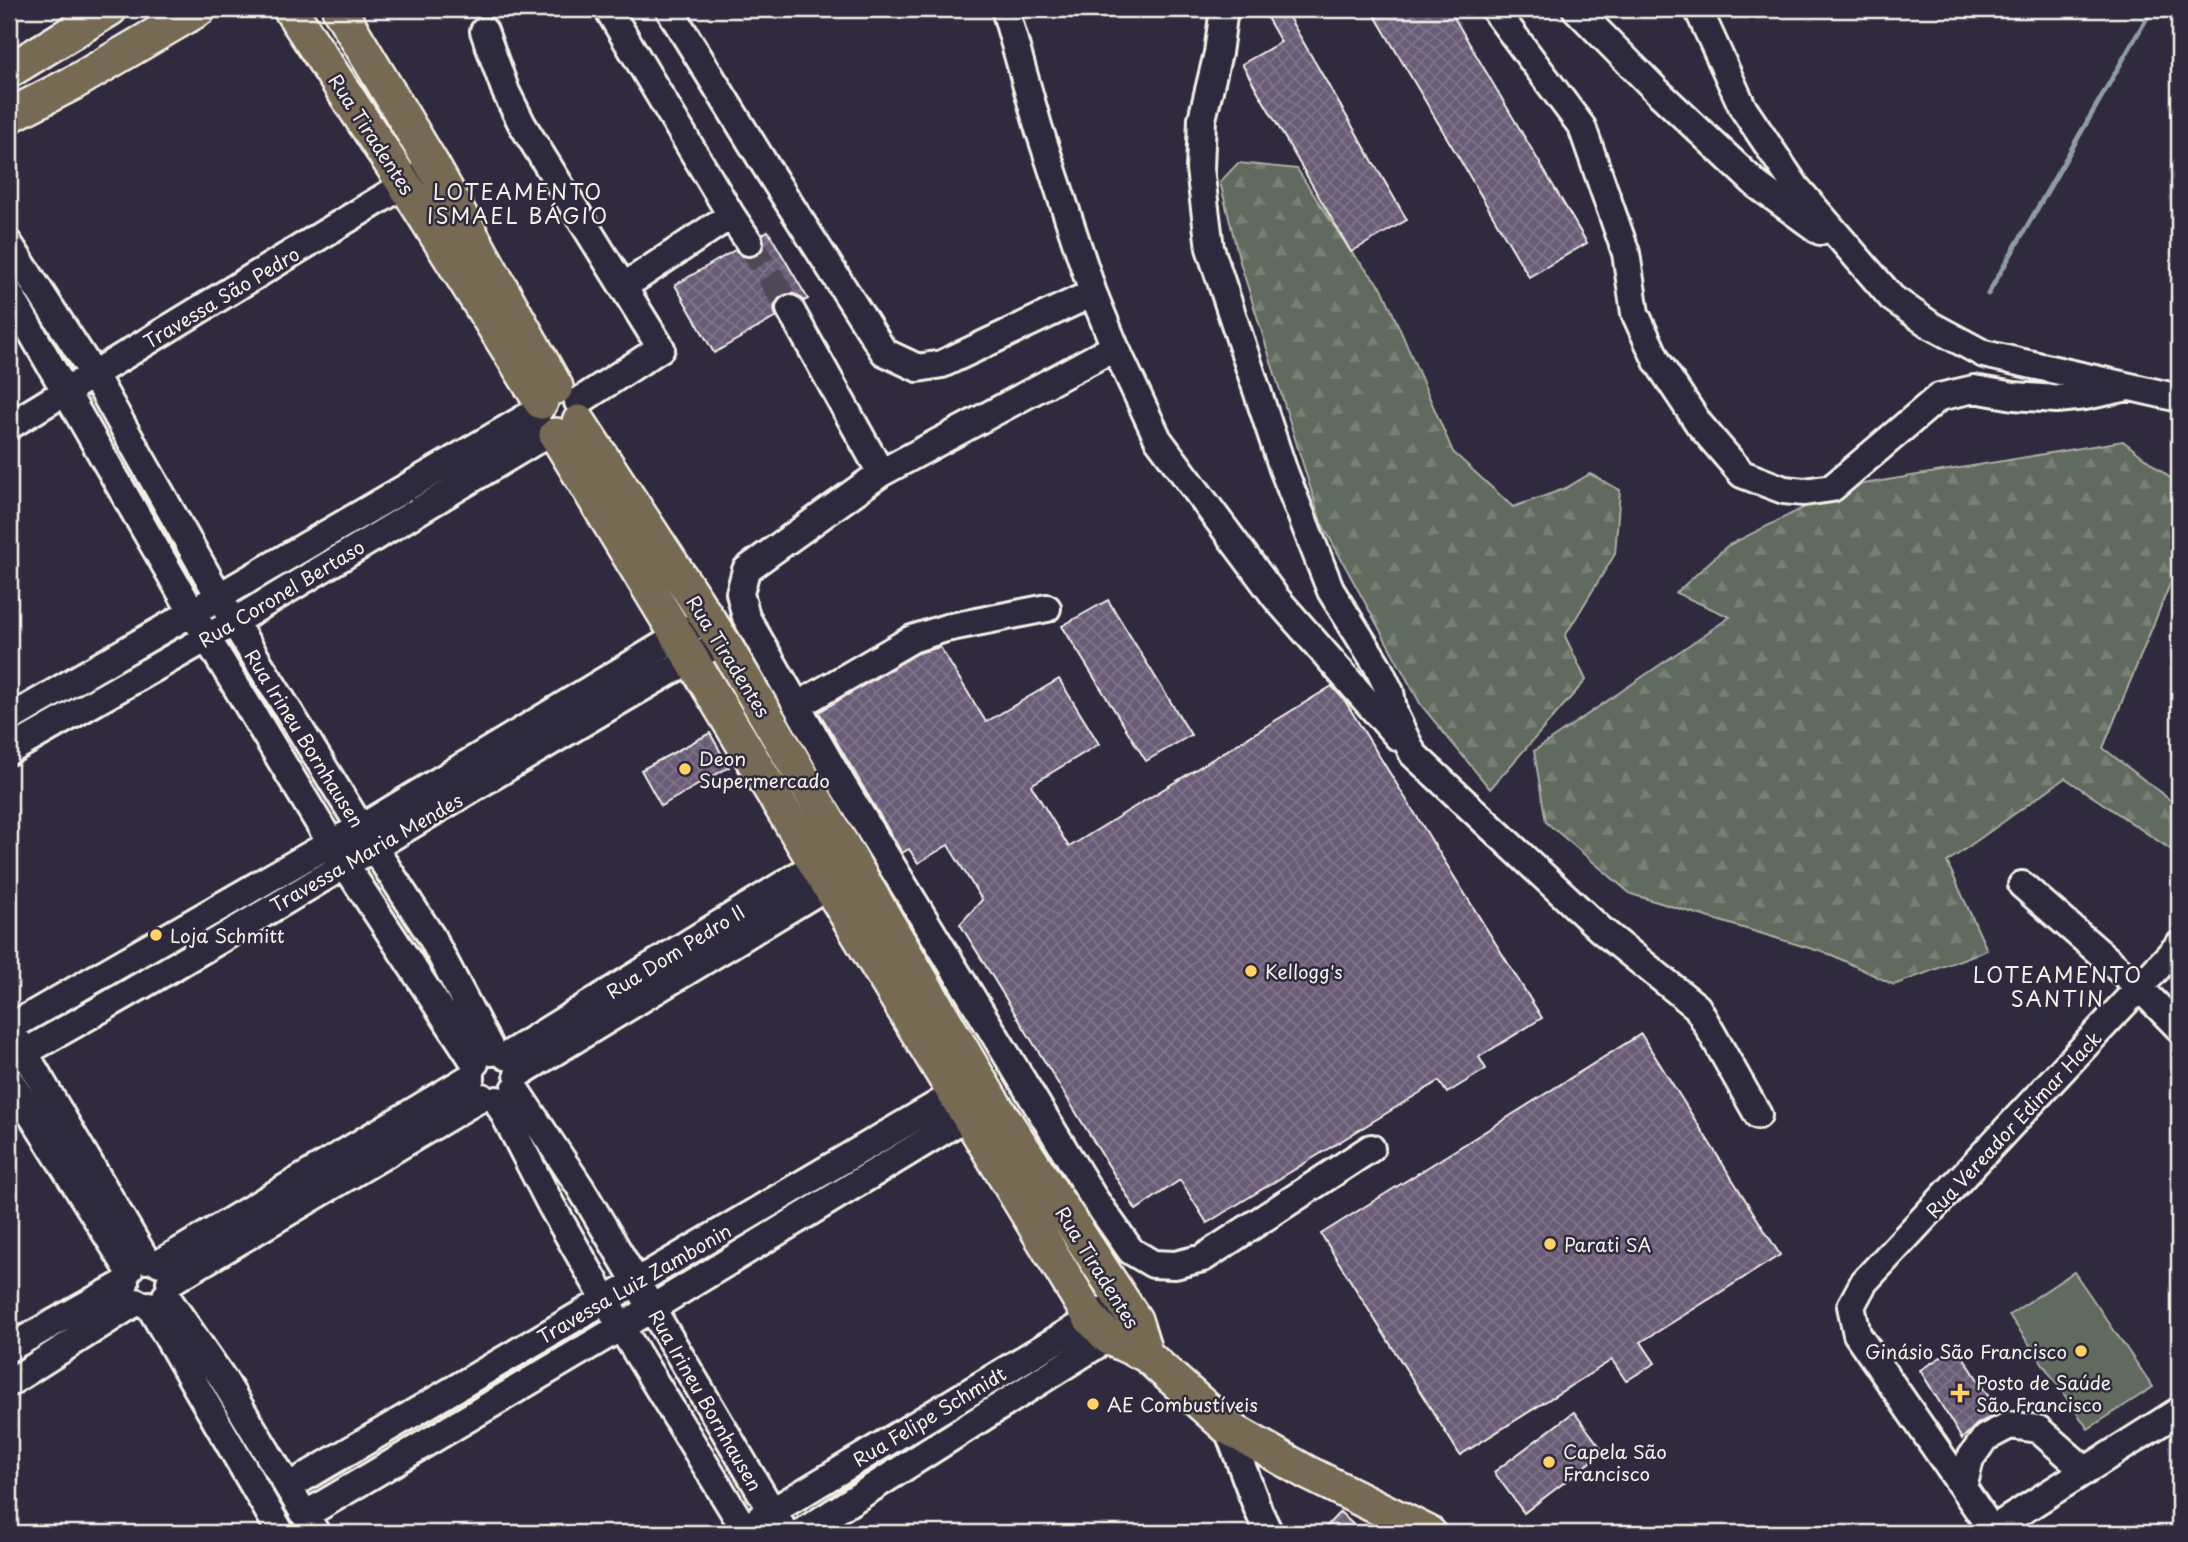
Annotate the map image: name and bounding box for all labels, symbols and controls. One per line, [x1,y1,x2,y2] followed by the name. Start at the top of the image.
[322,68,422,200] street label: Rua Tiradentes
[427,175,609,231] district label: LOTEAMENTO ISMAEL BÁGIO
[138,239,304,355] street label: Travessa São Pedro
[193,532,369,654] street label: Rua Coronel Bertaso
[680,590,778,723] street label: Rua Tiradentes
[239,643,371,833] street label: Rua Irineu Bornhausen
[699,744,830,794] place label: Deon Supermercado
[677,761,693,777] marker: Deon Supermercado
[265,785,467,919] street label: Travessa Maria Mendes
[600,897,750,1005] street label: Rua Dom Pedro II
[170,921,285,949] place label: Loja Schmitt
[148,927,164,943] marker: Loja Schmitt
[1265,957,1343,985] place label: Kellogg's
[1973,958,2143,1014] district label: LOTEAMENTO SANTIN
[1243,963,1259,979] marker: Kellogg's
[1919,1024,2108,1224] street label: Rua Vereador Edimar Hack
[1049,1201,1147,1334] street label: Rua Tiradentes
[532,1216,736,1350] street label: Travessa Luiz Zambonin
[1564,1230,1651,1258] place label: Parati SA
[1542,1236,1558,1252] marker: Parati SA
[642,1304,770,1496] street label: Rua Irineu Bornhausen
[1865,1337,2067,1365] place label: Ginásio São Francisco
[2073,1343,2089,1359] marker: Ginásio São Francisco
[847,1359,1011,1473] street label: Rua Felipe Schmidt
[1976,1368,2111,1418] place label: Posto de Saúde São Francisco
[1950,1383,1970,1403] marker: Posto de Saúde São Francisco
[1107,1390,1258,1418] place label: AE Combustíveis
[1085,1396,1101,1412] marker: AE Combustíveis
[1563,1437,1667,1487] place label: Capela São Francisco
[1541,1454,1557,1470] marker: Capela São Francisco

